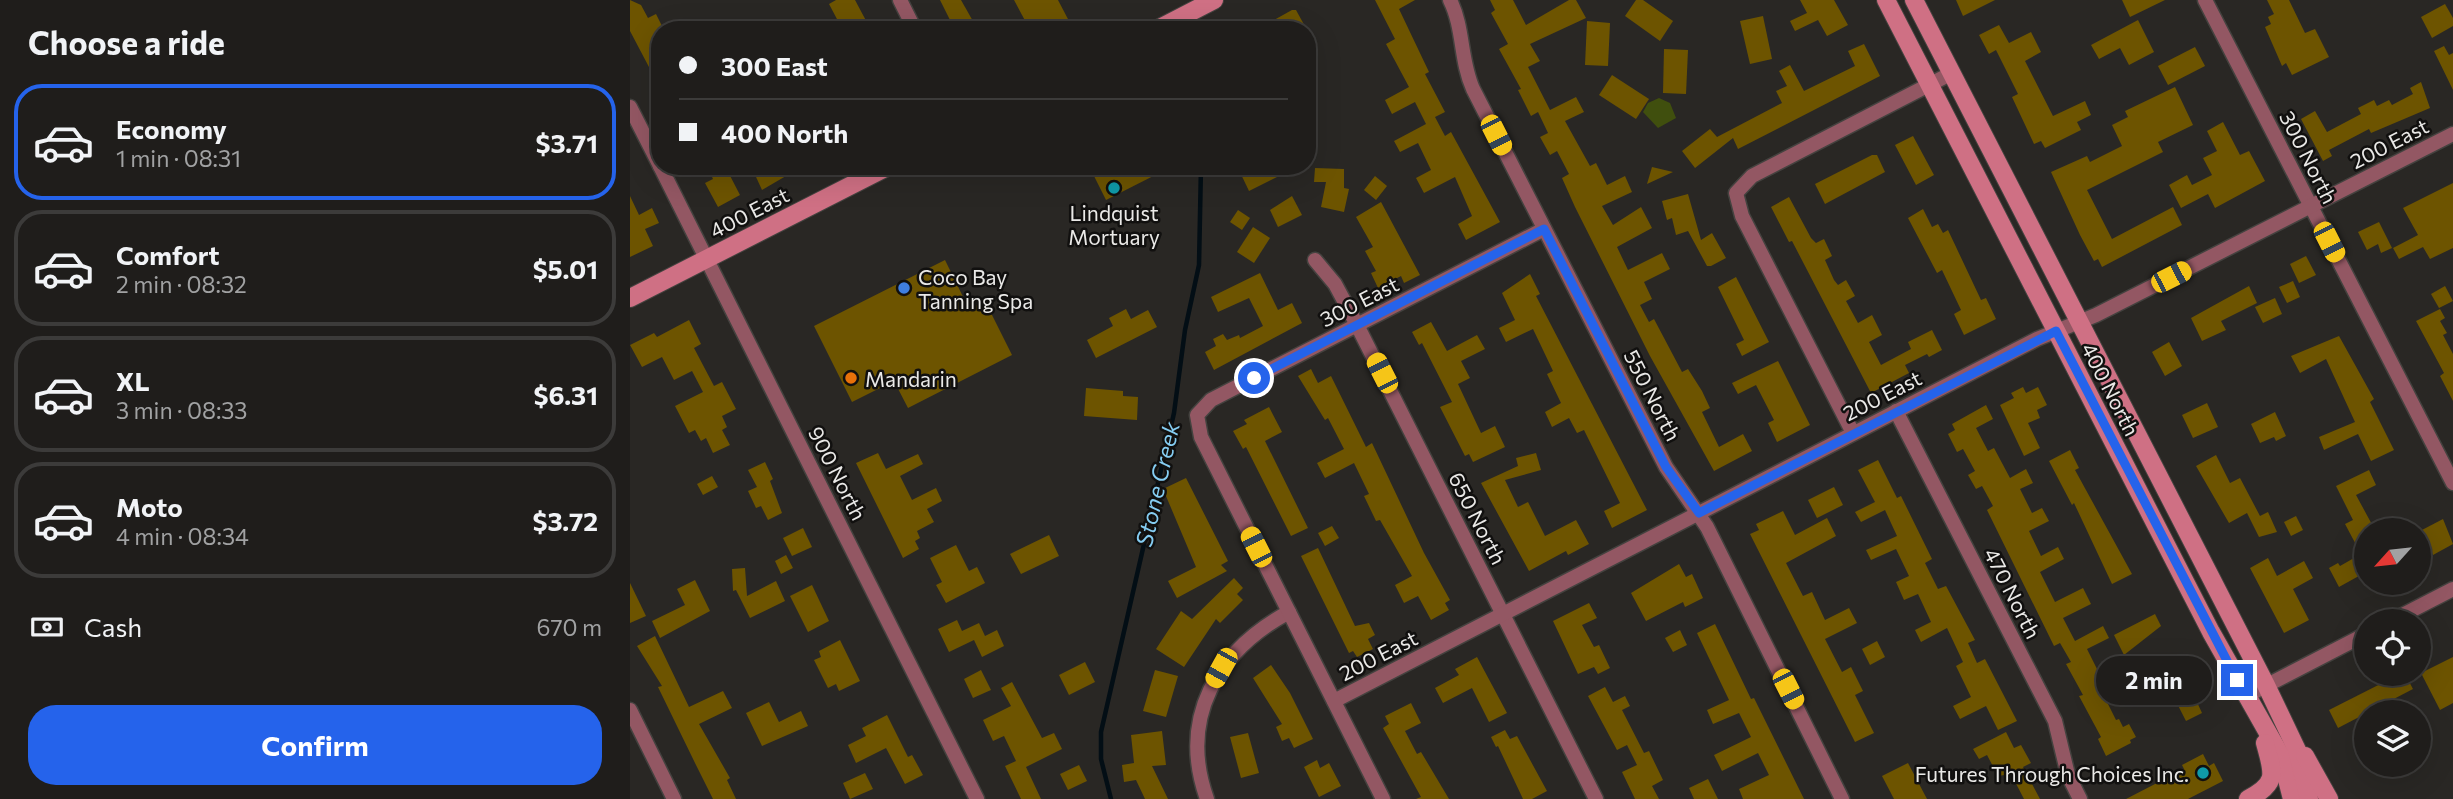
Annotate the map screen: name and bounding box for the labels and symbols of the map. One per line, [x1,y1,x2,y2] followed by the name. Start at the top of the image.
[2275,106,2343,208] street label: 300 North
[1478,112,1515,158] car
[2346,113,2432,173] street label: 200 East
[1106,180,1122,196] marker: Lindquist Mortuary
[705,181,793,243] street label: 400 East
[1068,200,1160,249] place label: Lindquist Mortuary
[2311,219,2348,265] car
[2148,258,2195,296] car
[918,264,1033,313] place label: Coco Bay Tanning Spa
[1315,271,1403,331] street label: 300 East
[896,280,912,296] marker: Coco Bay Tanning Spa
[2077,338,2145,440] street label: 400 North
[1619,345,1687,445] street label: 550 North
[1364,350,1401,396] car
[1238,362,1270,394] route start
[1839,365,1925,425] street label: 200 East
[865,366,957,391] place label: Mandarin
[843,370,859,386] marker: Mandarin
[1129,418,1185,549] water label: Stone Creek
[804,422,872,524] street label: 900 North
[1444,468,1512,568] street label: 650 North
[2354,518,2431,595] north arrow
[1238,524,1275,570] car
[1980,544,2046,642] street label: 470 North
[1335,625,1421,685] street label: 200 East
[1202,645,1241,691] car
[2097,656,2212,704] callout: 2 min
[2221,664,2253,696] route end
[1770,666,1807,712] car
[1915,761,2189,786] place label: Futures Through Choices Inc.
[2195,765,2211,781] marker: Futures Through Choices Inc.

